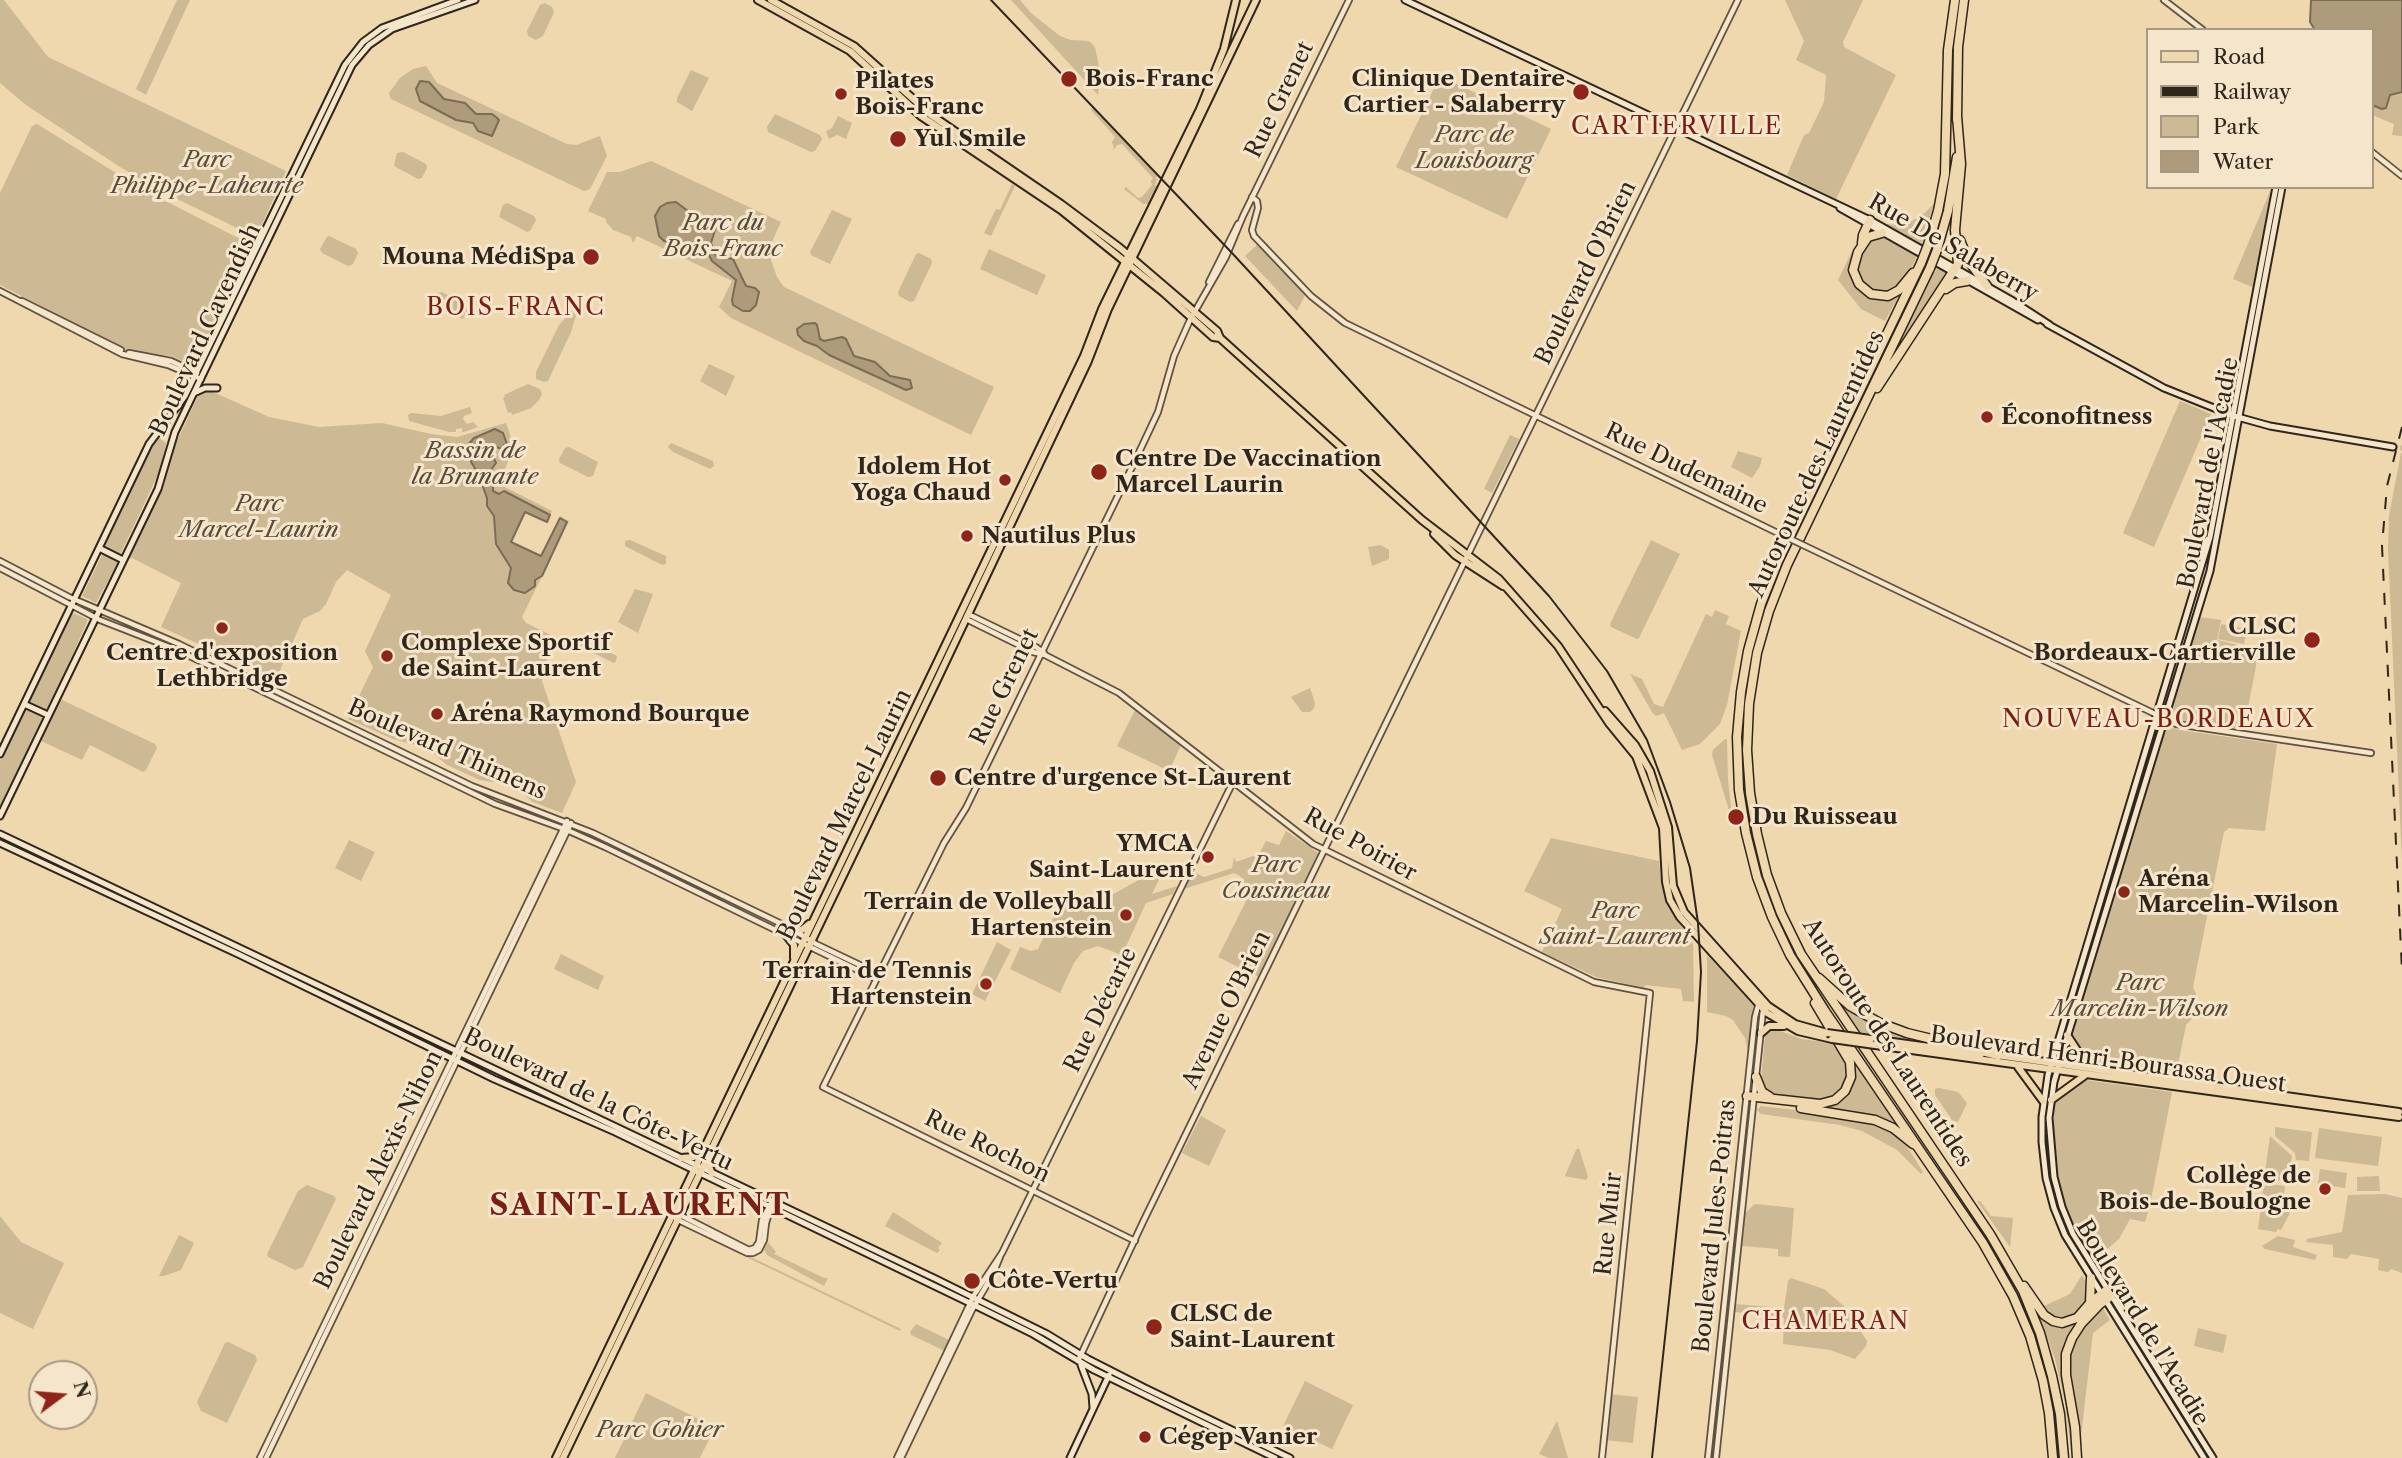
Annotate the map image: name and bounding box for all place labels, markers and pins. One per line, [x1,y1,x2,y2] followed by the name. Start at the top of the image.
[1085,65,1214,93] place label: Bois-Franc
[1343,65,1565,119] place label: Clinique Dentaire Cartier - Salaberry
[855,67,984,121] place label: Pilates Bois-Franc
[1059,69,1079,89] marker: Bois-Franc
[1571,82,1591,102] marker: Clinique Dentaire Cartier - Salaberry
[833,86,849,102] marker: Pilates Bois-Franc
[914,125,1026,153] place label: Yul Smile
[888,129,908,149] marker: Yul Smile
[382,243,575,271] place label: Mouna MédiSpa
[581,247,601,267] marker: Mouna MédiSpa
[2001,403,2152,431] place label: Éconofitness
[1979,409,1995,425] marker: Éconofitness
[1115,445,1382,499] place label: Centre De Vaccination Marcel Laurin
[851,453,991,507] place label: Idolem Hot Yoga Chaud
[1089,462,1109,482] marker: Centre De Vaccination Marcel Laurin
[997,472,1013,488] marker: Idolem Hot Yoga Chaud
[981,522,1136,550] place label: Nautilus Plus
[959,528,975,544] marker: Nautilus Plus
[2034,613,2296,667] place label: CLSC Bordeaux-Cartierville
[214,620,230,636] marker: Centre d'exposition Lethbridge
[401,629,610,683] place label: Complexe Sportif de Saint-Laurent
[2302,630,2322,650] marker: CLSC Bordeaux-Cartierville
[106,639,338,693] place label: Centre d'exposition Lethbridge
[379,648,395,664] marker: Complexe Sportif de Saint-Laurent
[451,700,749,728] place label: Aréna Raymond Bourque
[429,706,445,722] marker: Aréna Raymond Bourque
[954,764,1291,792] place label: Centre d'urgence St-Laurent
[928,768,948,788] marker: Centre d'urgence St-Laurent
[1752,803,1898,831] place label: Du Ruisseau
[1726,807,1746,827] marker: Du Ruisseau
[1029,830,1194,884] place label: YMCA Saint-Laurent
[1200,849,1216,865] marker: YMCA Saint-Laurent
[2138,865,2339,919] place label: Aréna Marcelin-Wilson
[2116,884,2132,900] marker: Aréna Marcelin-Wilson
[864,888,1112,942] place label: Terrain de Volleyball Hartenstein
[1118,907,1134,923] marker: Terrain de Volleyball Hartenstein
[763,957,972,1011] place label: Terrain de Tennis Hartenstein
[978,976,994,992] marker: Terrain de Tennis Hartenstein
[2099,1162,2311,1216] place label: Collège de Bois-de-Boulogne
[2317,1181,2333,1197] marker: Collège de Bois-de-Boulogne
[988,1267,1118,1295] place label: Côte-Vertu
[962,1271,982,1291] marker: Côte-Vertu
[1170,1300,1335,1354] place label: CLSC de Saint-Laurent
[1144,1317,1164,1337] marker: CLSC de Saint-Laurent
[1159,1423,1317,1451] place label: Cégep Vanier
[1137,1429,1153,1445] marker: Cégep Vanier

